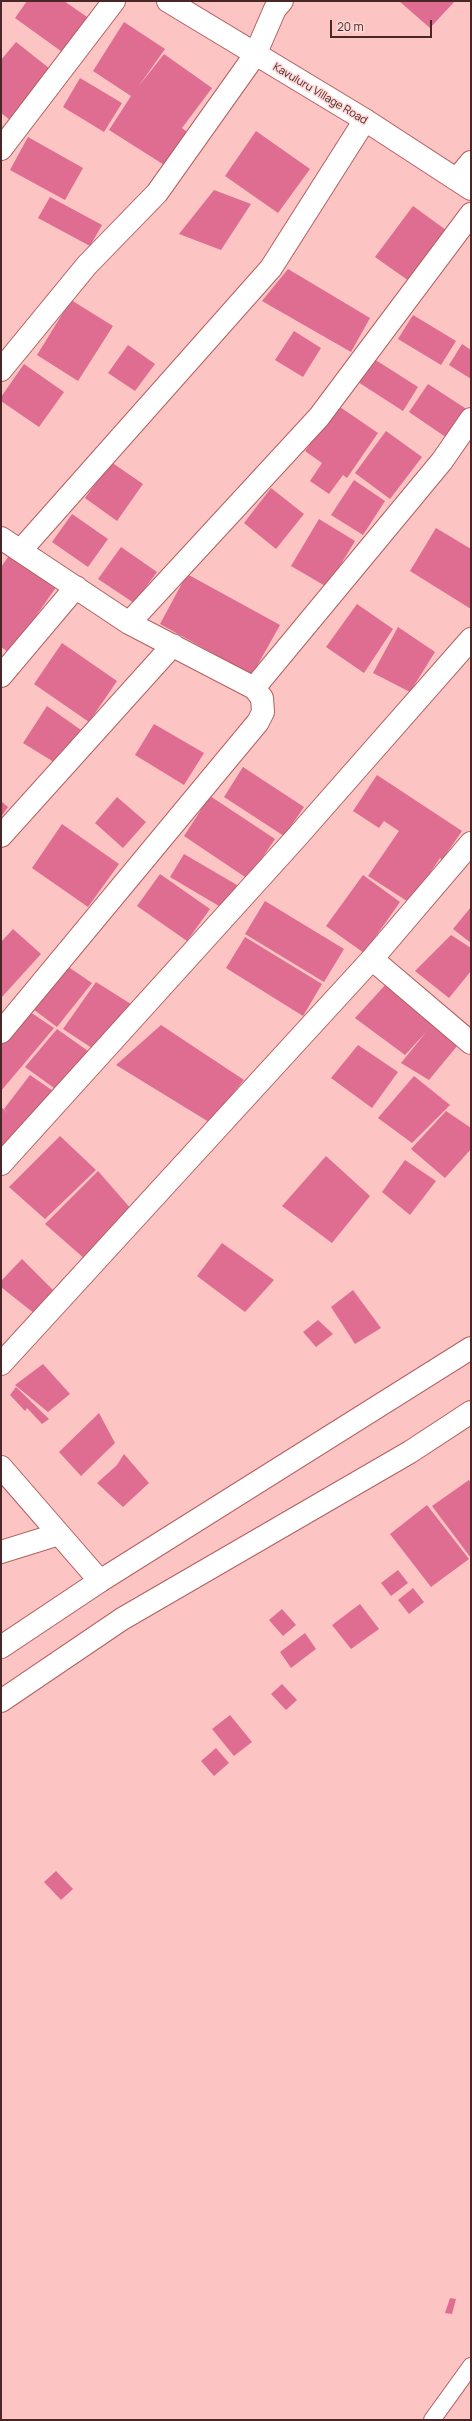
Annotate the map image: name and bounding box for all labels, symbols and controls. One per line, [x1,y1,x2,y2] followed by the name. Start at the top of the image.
[332,12,434,38] scale bar
[337,18,364,35] text: 20 m
[270,61,370,127] street label: Kavuluru Village Road

